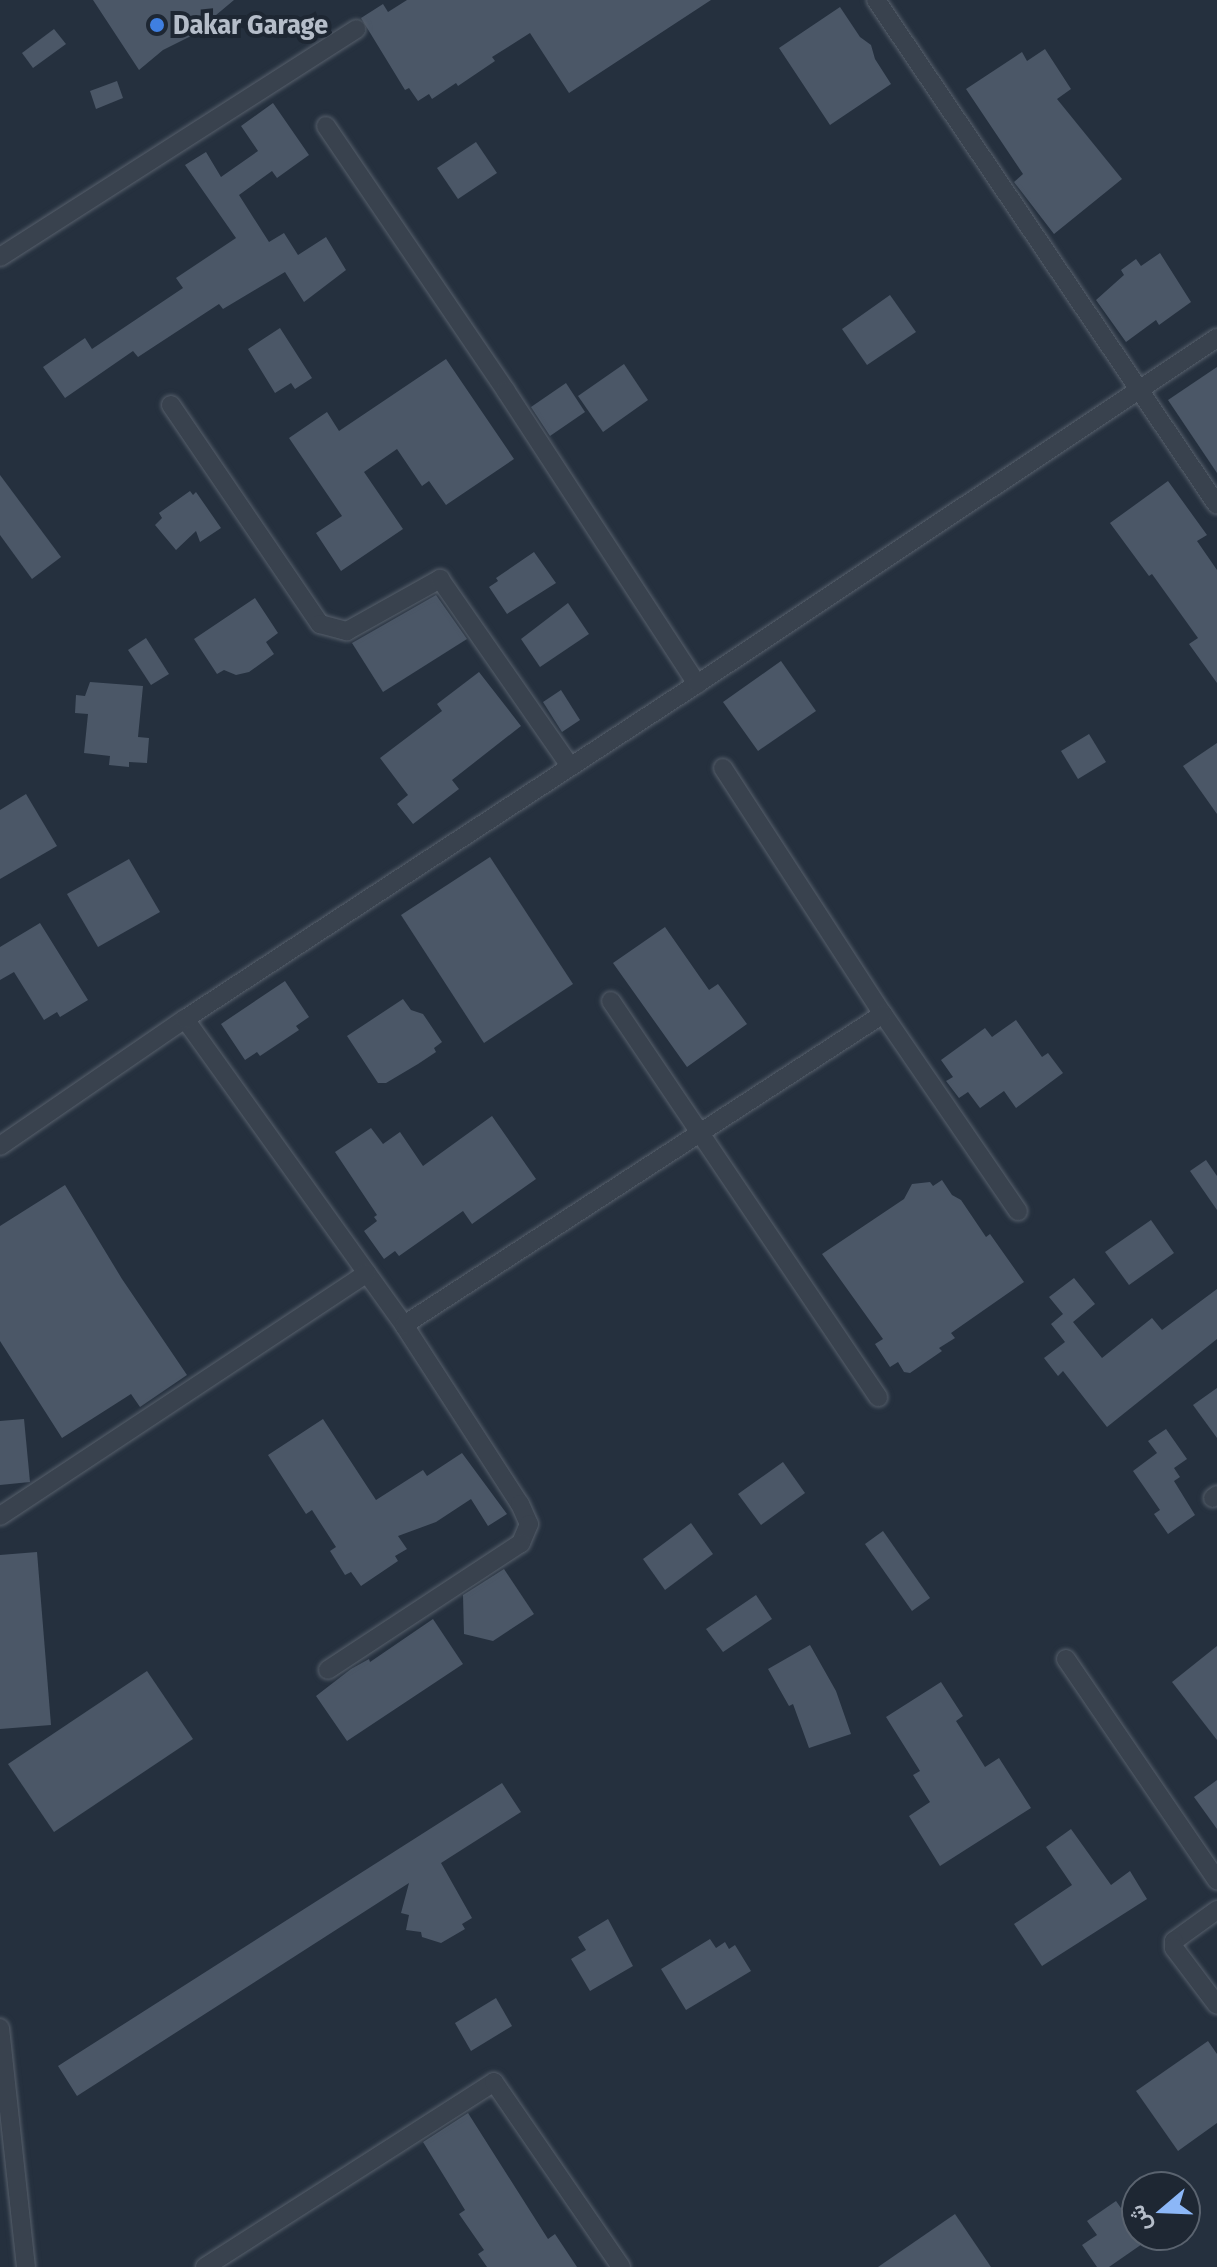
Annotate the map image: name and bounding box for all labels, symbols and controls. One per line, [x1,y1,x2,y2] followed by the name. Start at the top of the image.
[173,8,328,42] place label: Dakar Garage
[148,16,166,34] marker: Dakar Garage
[1121,2171,1201,2251] north arrow
[1123,2201,1157,2235] text: ش

